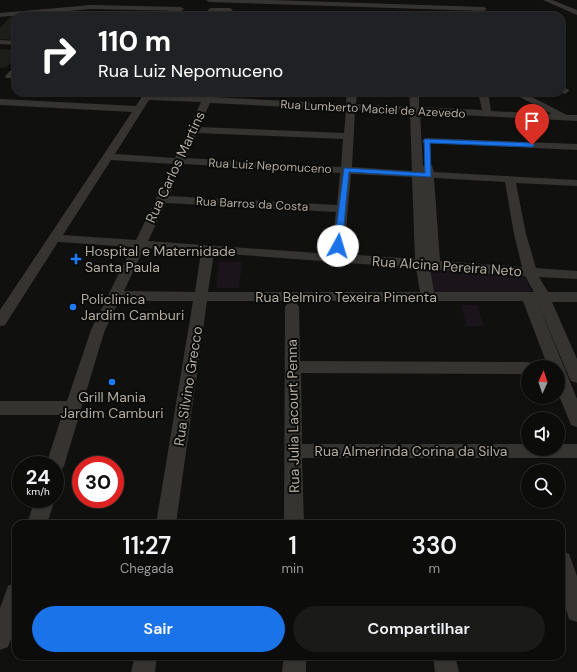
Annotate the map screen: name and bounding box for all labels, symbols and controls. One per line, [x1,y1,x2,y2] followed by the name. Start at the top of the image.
[98,23,171,60] text: 110 m
[32,28,84,80] icon: right
[98,59,283,83] text: Rua Luiz Nepomuceno
[280,96,466,122] street label: Rua Lumberto Maciel de Azevedo
[515,104,549,145] pin
[141,108,209,226] street label: Rua Carlos Martins
[521,110,543,132] icon: arrive
[208,155,332,177] street label: Rua Luiz Nepomuceno
[195,193,309,215] street label: Rua Barros da Costa
[317,225,359,267] position arrow
[85,242,236,276] place label: Hospital e Maternidade Santa Paula
[371,252,523,280] street label: Rua Alcina Pereira Neto
[70,253,82,265] marker: Hospital e Maternidade Santa Paula
[255,288,437,306] street label: Rua Belmiro Texeira Pimenta
[81,290,184,324] place label: Policlinica Jardim Camburi
[68,302,78,312] marker: Policlinica Jardim Camburi
[170,325,206,447] street label: Rua Silvino Grecco
[283,339,303,493] street label: Rua Julia Lacourt Penna
[521,360,565,404] north arrow
[521,360,565,508] map controls
[107,377,117,387] marker: Grill Mania Jardim Camburi
[60,388,164,422] place label: Grill Mania Jardim Camburi
[521,412,565,456] button: sound
[315,442,507,460] street label: Rua Almerinda Corina da Silva
[72,456,124,508] speed limit sign: 30
[26,464,50,490] text: 24
[521,464,565,508] button: search
[26,485,50,498] text: km/h
[122,530,171,561] text: 11:27
[288,530,297,561] text: 1
[412,530,457,561] text: 330
[120,560,174,577] text: Chegada
[281,560,304,577] text: min
[429,560,440,577] text: m
[32,606,285,652] button: Sair
[293,606,545,652] button: Compartilhar

